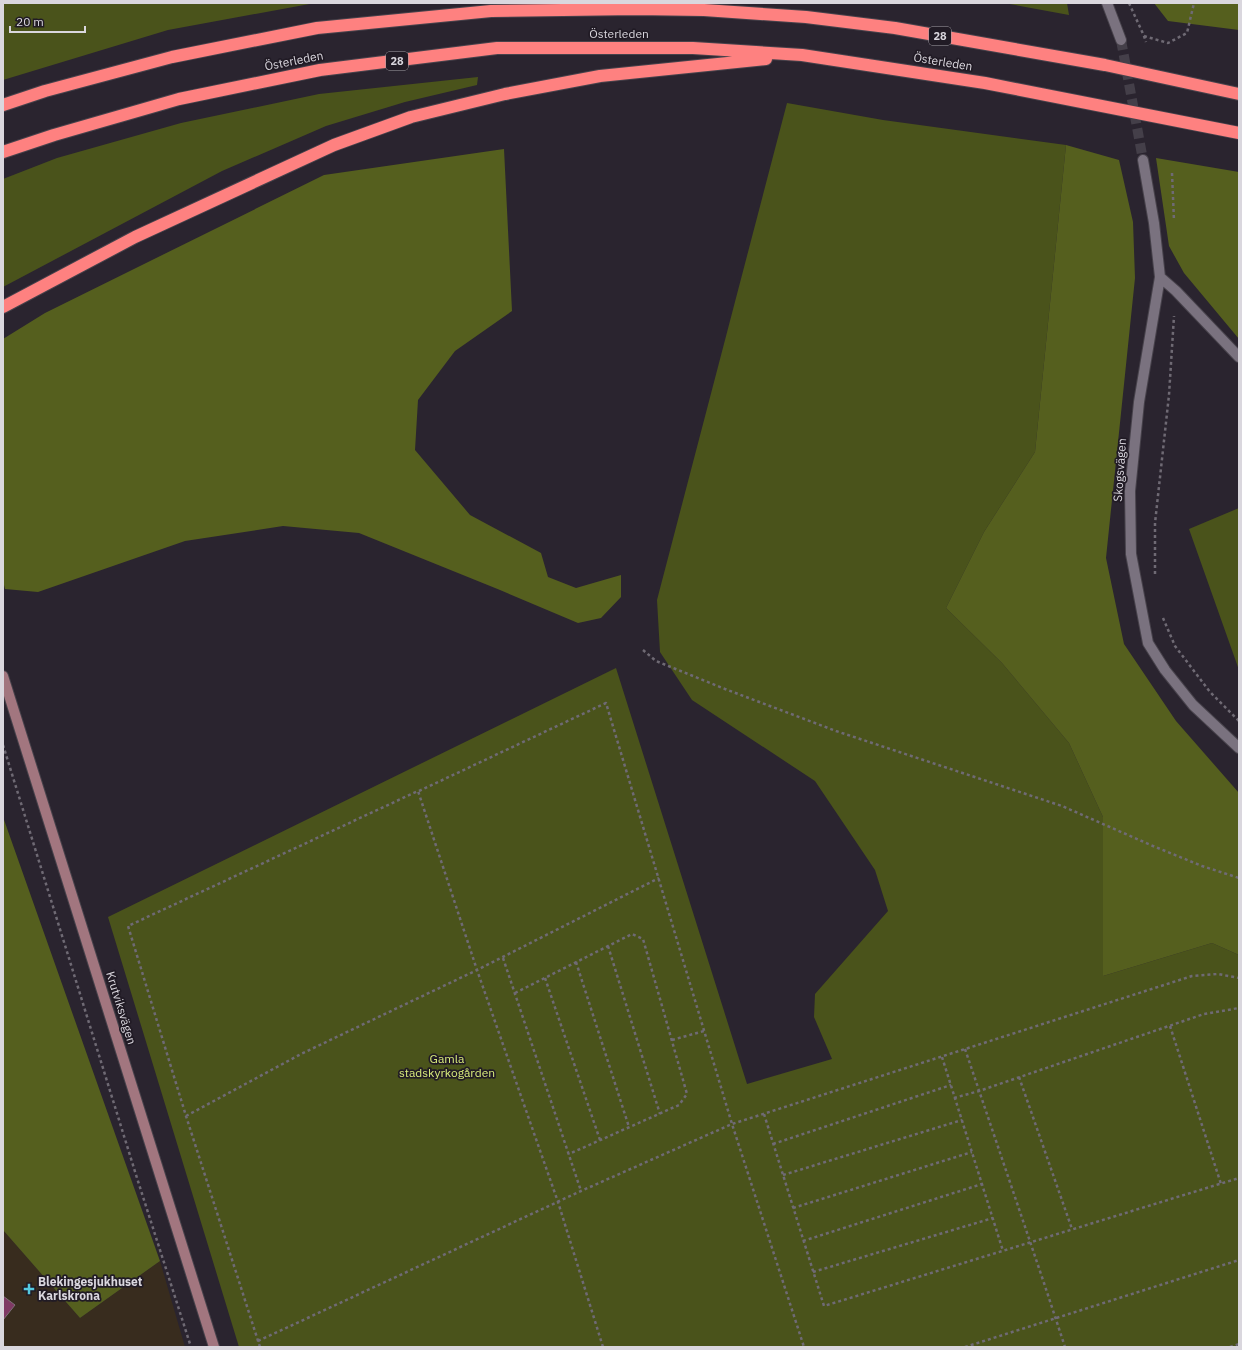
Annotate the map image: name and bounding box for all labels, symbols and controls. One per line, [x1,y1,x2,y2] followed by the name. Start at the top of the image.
[10,8,85,34] scale bar
[16,14,44,29] text: 20 m
[589,26,649,41] street label: Österleden
[929,27,951,45] road number: 28
[263,47,325,74] street label: Österleden
[912,49,974,74] street label: Österleden
[386,52,408,70] road number: 28
[1110,438,1129,502] street label: Skogsvägen
[103,970,140,1046] street label: Krutviksvägen
[399,1051,495,1080] park label: Gamla stadskyrkogården
[38,1274,143,1303] place label: Blekingesjukhuset Karlskrona
[23,1283,35,1295] marker: Blekingesjukhuset Karlskrona

